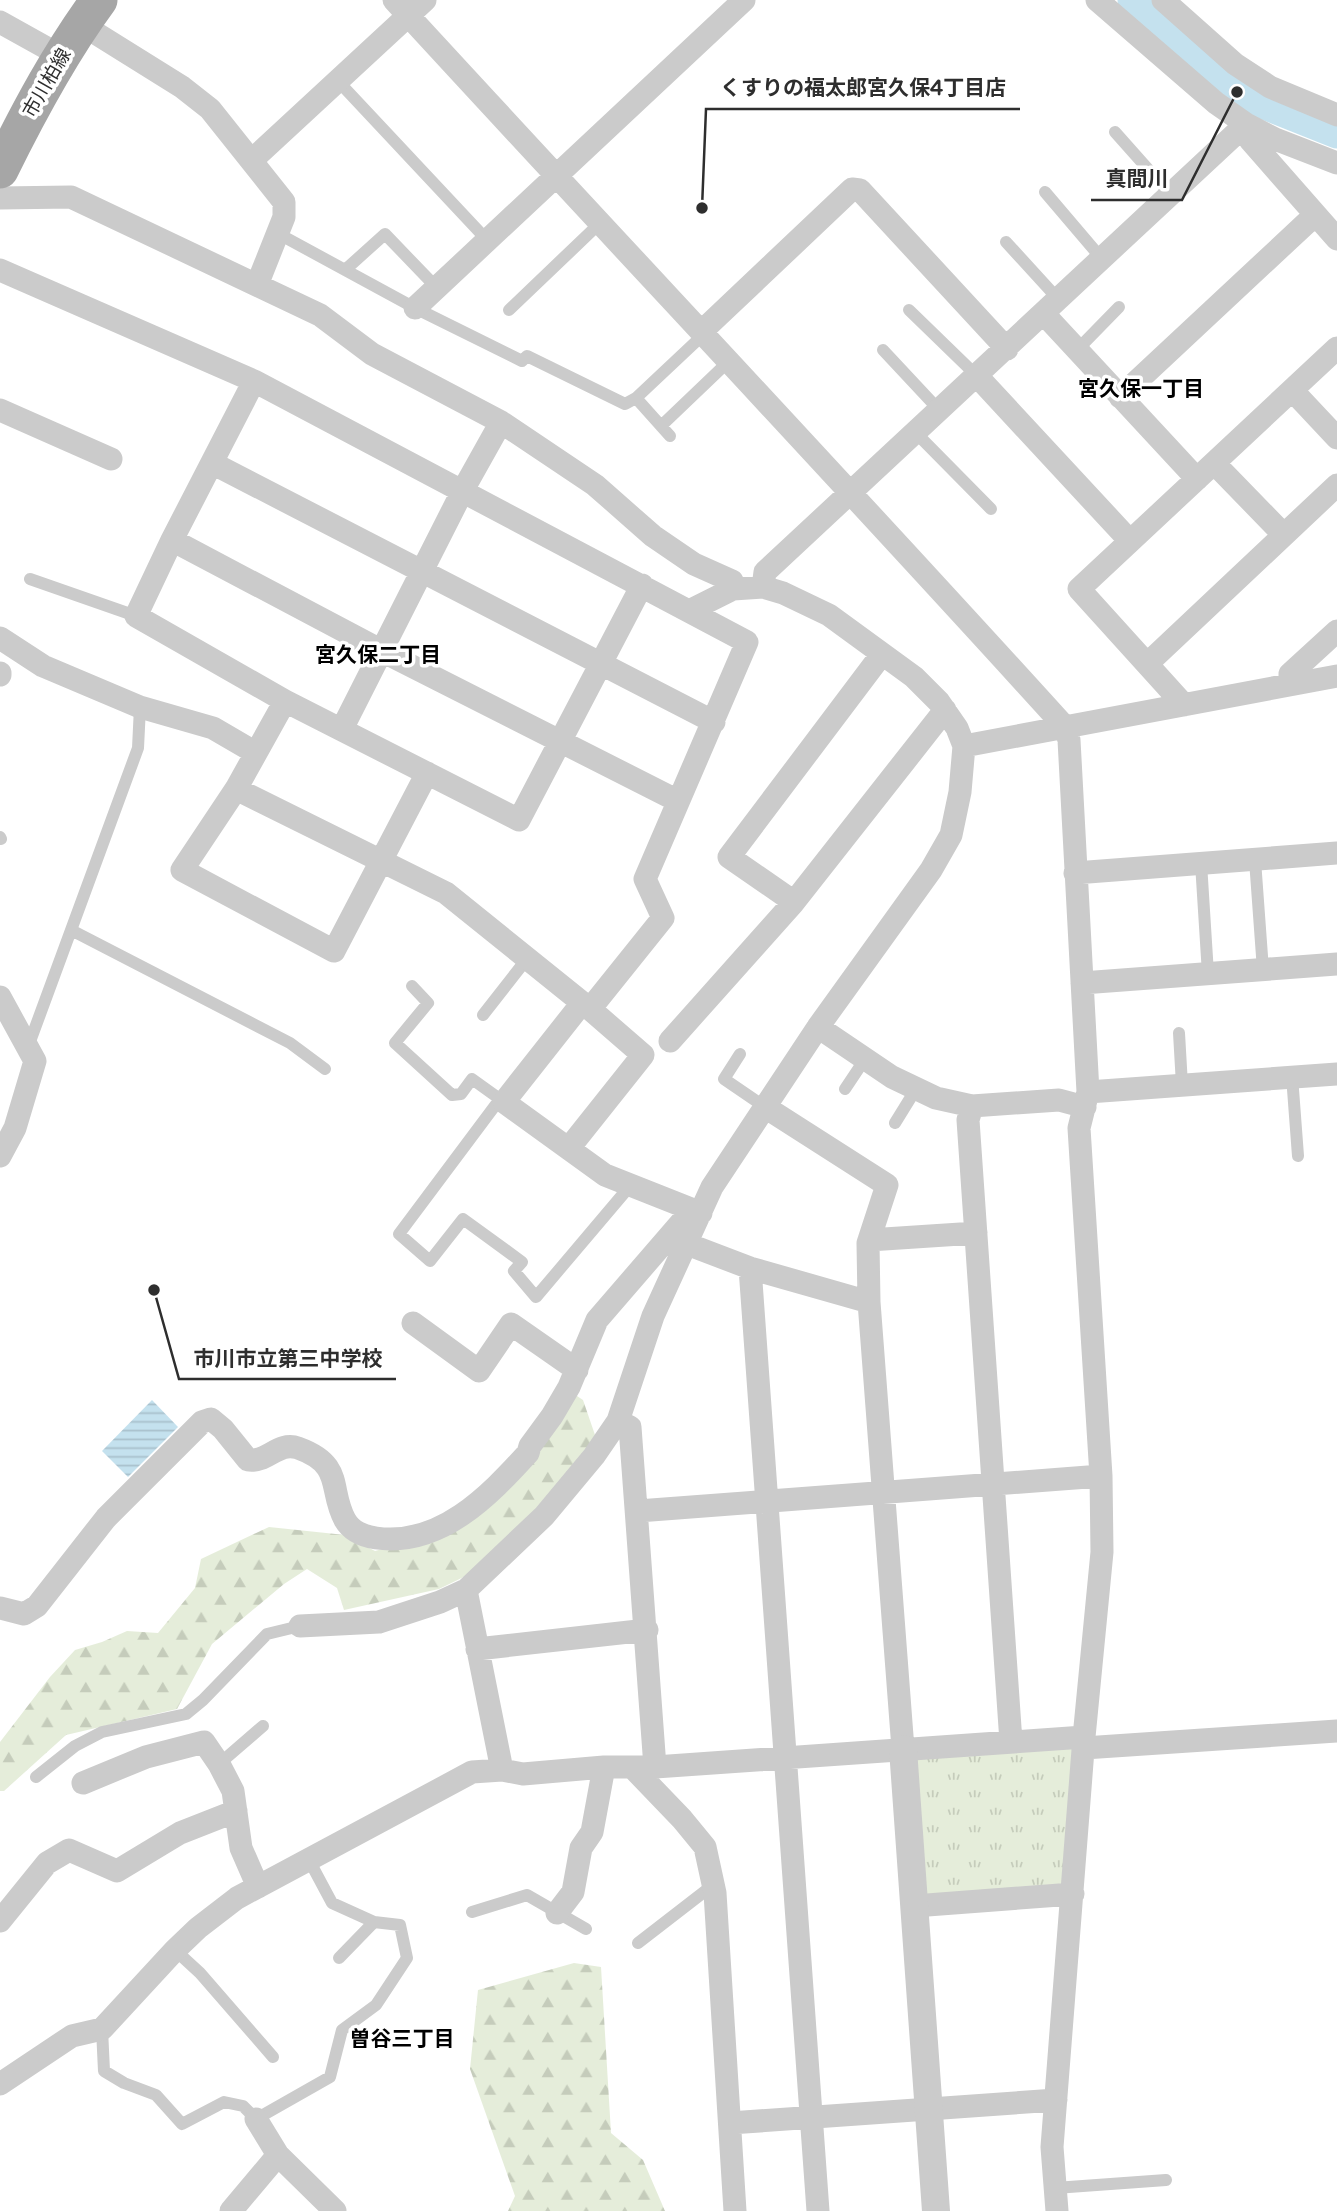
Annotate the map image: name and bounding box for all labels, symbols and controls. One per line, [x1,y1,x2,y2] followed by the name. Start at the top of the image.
[18,45,76,121] street label: 市川柏線
[706,67,1020,109] callout: くすりの福太郎宮久保4丁目店
[720,76,1006,101] text: くすりの福太郎宮久保4丁目店
[1091,158,1182,200] callout: 真間川
[1106,167,1169,192] text: 真間川
[1078,377,1204,402] district label: 宮久保一丁目
[315,643,441,668] district label: 宮久保二丁目
[179,1337,396,1379] callout: 市川市立第三中学校
[194,1347,383,1372] text: 市川市立第三中学校
[350,2027,455,2052] district label: 曽谷三丁目

